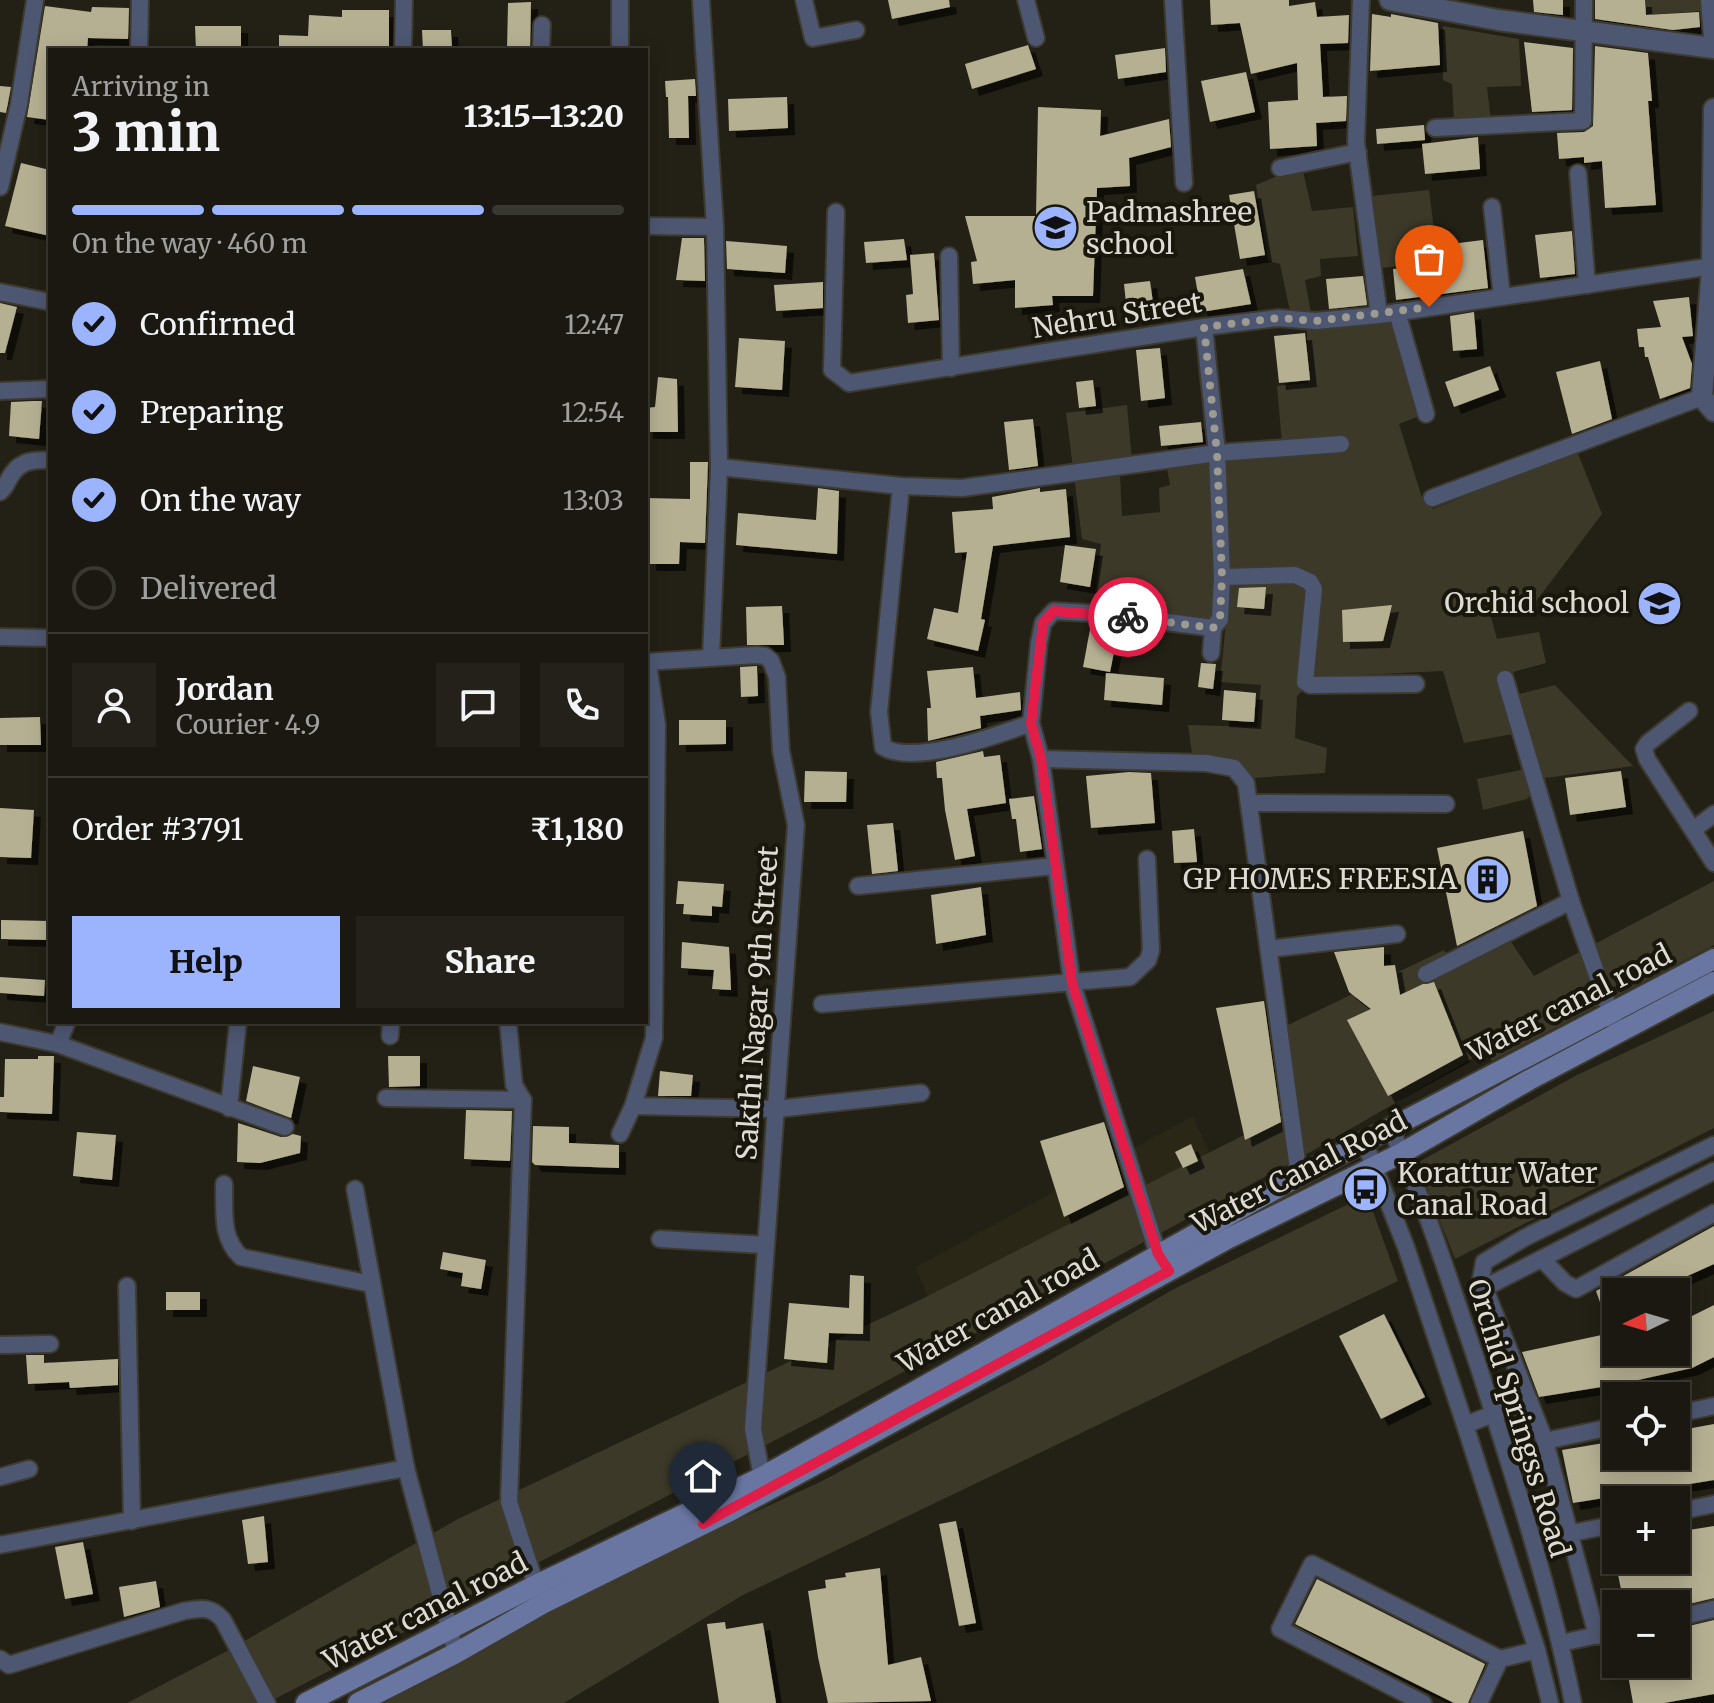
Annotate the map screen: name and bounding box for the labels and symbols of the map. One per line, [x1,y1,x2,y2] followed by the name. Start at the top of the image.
[1086,194,1252,262] place label: Padmashree school
[1031,204,1079,252] school or university icon: Padmashree school
[1395,225,1463,307] pin
[1030,284,1204,346] street label: Nehru Street
[1088,577,1168,657] courier
[1636,579,1684,627] school or university icon: Orchid school
[1444,585,1629,621] place label: Orchid school
[728,844,786,1161] street label: Sakthi Nagar 9th Street
[1464,855,1512,903] building icon: GP HOMES FREESIA
[1183,861,1457,897] place label: GP HOMES FREESIA
[1460,936,1677,1070] street label: Water canal road
[1185,1102,1413,1242] street label: Water Canal Road
[1397,1155,1598,1223] place label: Korattur Water Canal Road
[1342,1165,1390,1213] bus stop icon: Korattur Water Canal Road
[890,1241,1105,1382] street label: Water canal road
[1460,1275,1579,1562] street label: Orchid Springss Road
[1602,1278,1690,1366] north arrow
[669,1442,737,1524] pin
[316,1544,533,1678] street label: Water canal road

